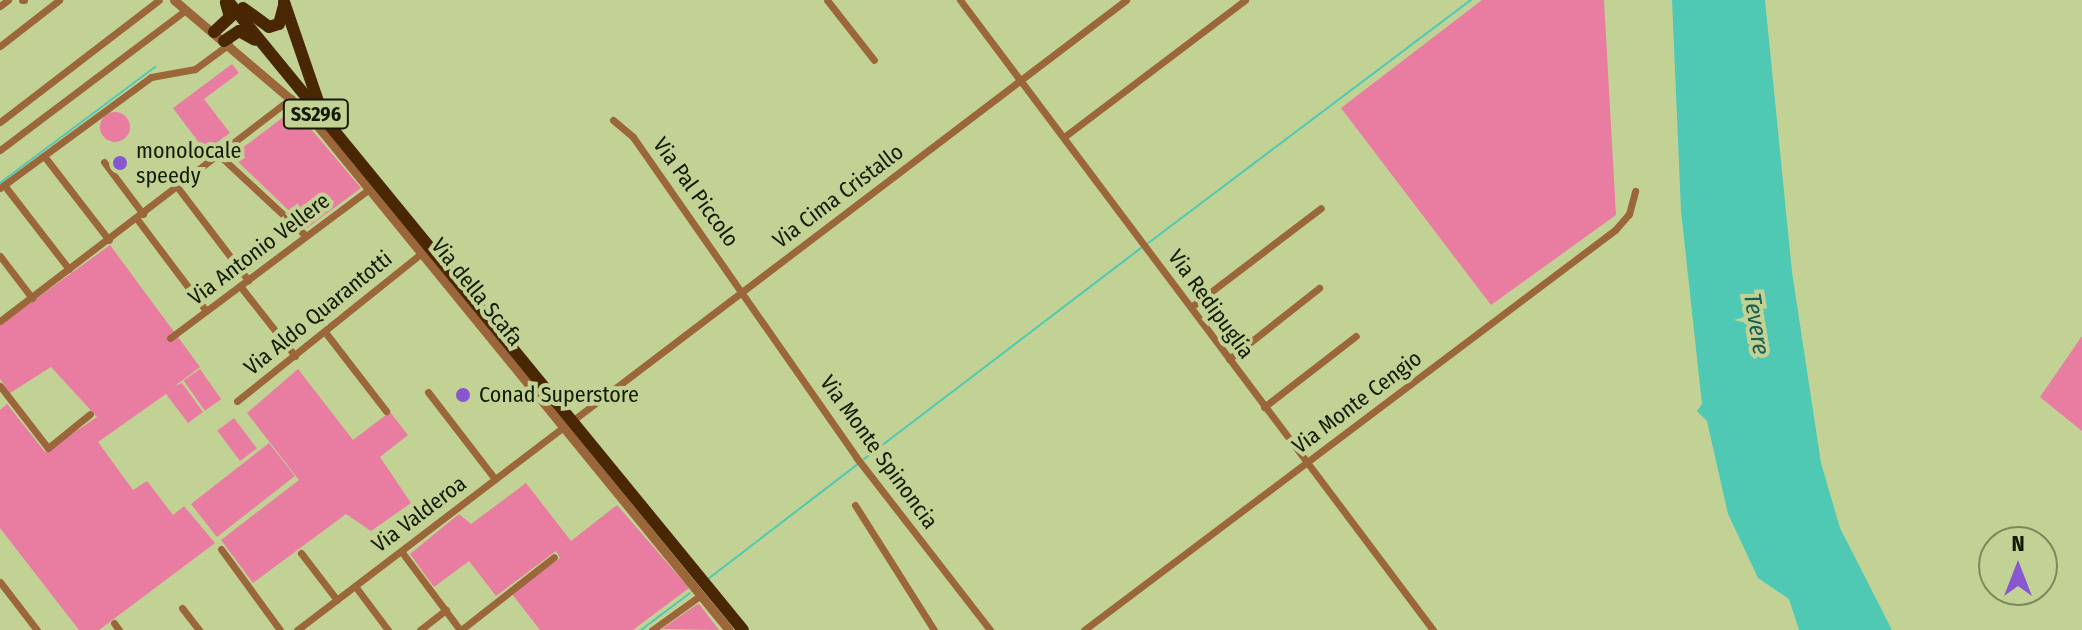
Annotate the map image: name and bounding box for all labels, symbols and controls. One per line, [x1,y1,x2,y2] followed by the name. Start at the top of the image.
[282,98,350,130] road number: SS296
[648,132,744,252] street label: Via Pal Piccolo
[136,137,241,188] place label: monolocale speedy
[768,138,908,254] street label: Via Cima Cristallo
[111,154,129,172] marker: monolocale speedy
[183,187,335,311] street label: Via Antonio Vellere
[426,233,528,351] street label: Via della Scafa
[1163,244,1259,364] street label: Via Redipuglia
[239,245,397,381] street label: Via Aldo Quarantotti
[1737,291,1775,357] water label: Tevere
[1287,345,1427,459] street label: Via Monte Cengio
[815,370,943,534] street label: Via Monte Spinoncia
[479,382,639,408] place label: Conad Superstore
[454,386,472,404] marker: Conad Superstore
[367,470,471,558] street label: Via Valderoa
[1978,526,2058,606] north arrow
[2011,530,2025,557] text: N

